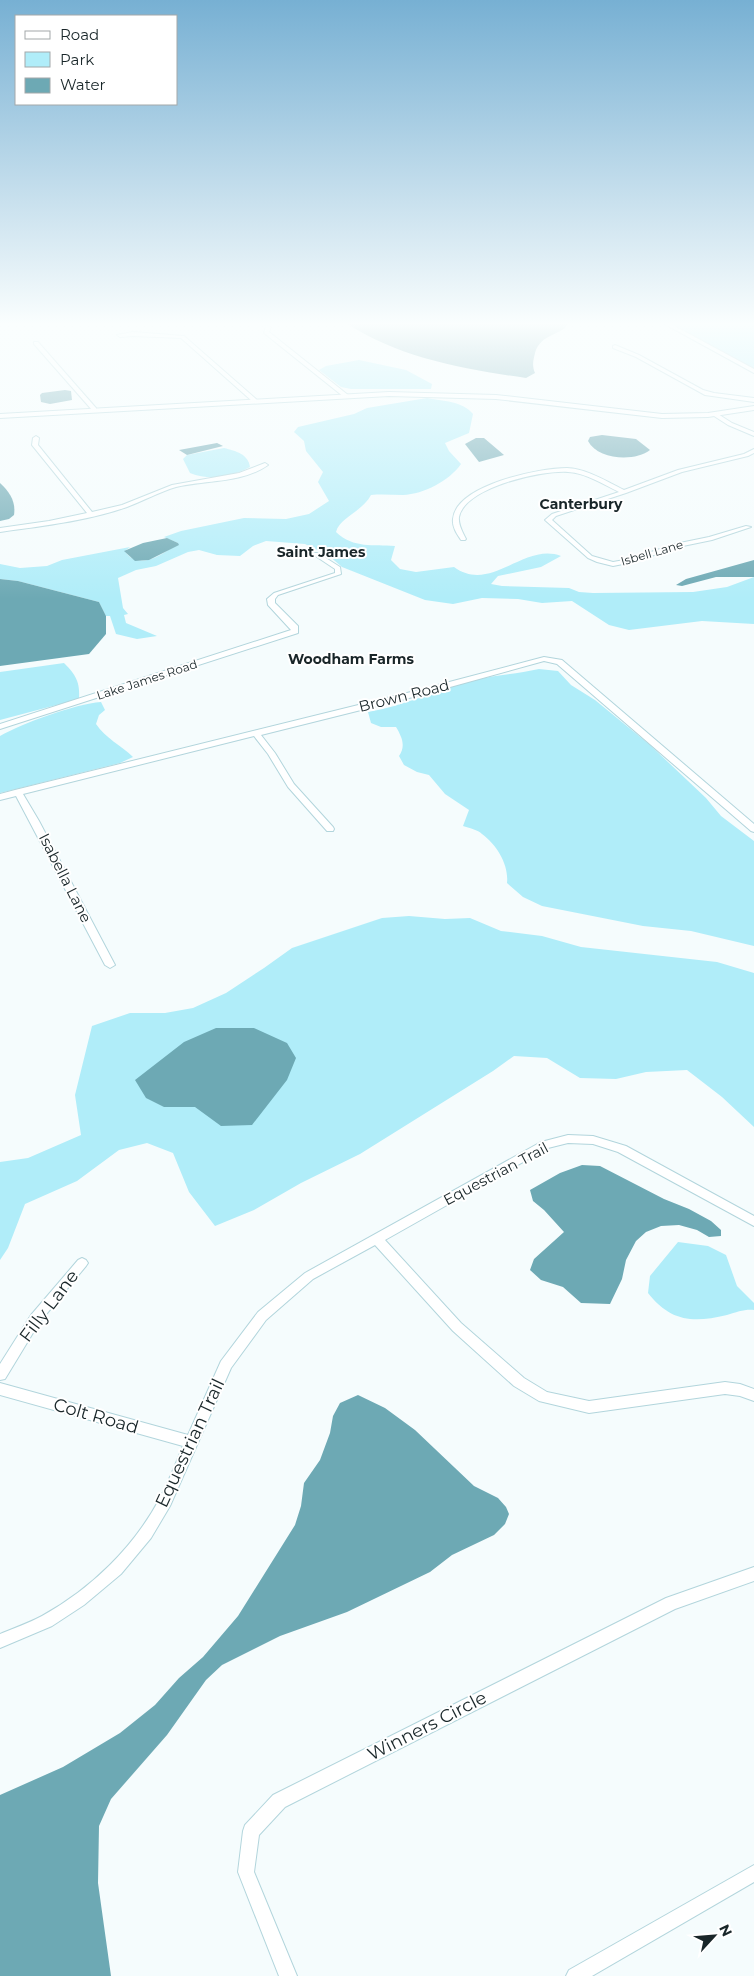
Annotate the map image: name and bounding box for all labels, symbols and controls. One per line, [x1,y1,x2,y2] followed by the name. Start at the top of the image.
[15,15,178,105] legend
[60,25,99,44] text: Road
[60,50,94,69] text: Park
[60,75,106,94] text: Water
[540,495,623,513] district label: Canterbury
[619,536,685,569] street label: Isbell Lane
[277,543,366,561] district label: Saint James
[288,650,415,668] district label: Woodham Farms
[95,656,199,703] street label: Lake James Road
[357,675,451,716] street label: Brown Road
[35,830,96,926] street label: Isabella Lane
[440,1138,552,1209] street label: Equestrian Trail
[15,1266,83,1346] street label: Filly Lane
[151,1375,229,1511] street label: Equestrian Trail
[51,1393,141,1439] street label: Colt Road
[364,1686,490,1765] street label: Winners Circle
[689,1911,739,1961] north arrow
[715,1921,736,1939] text: N

